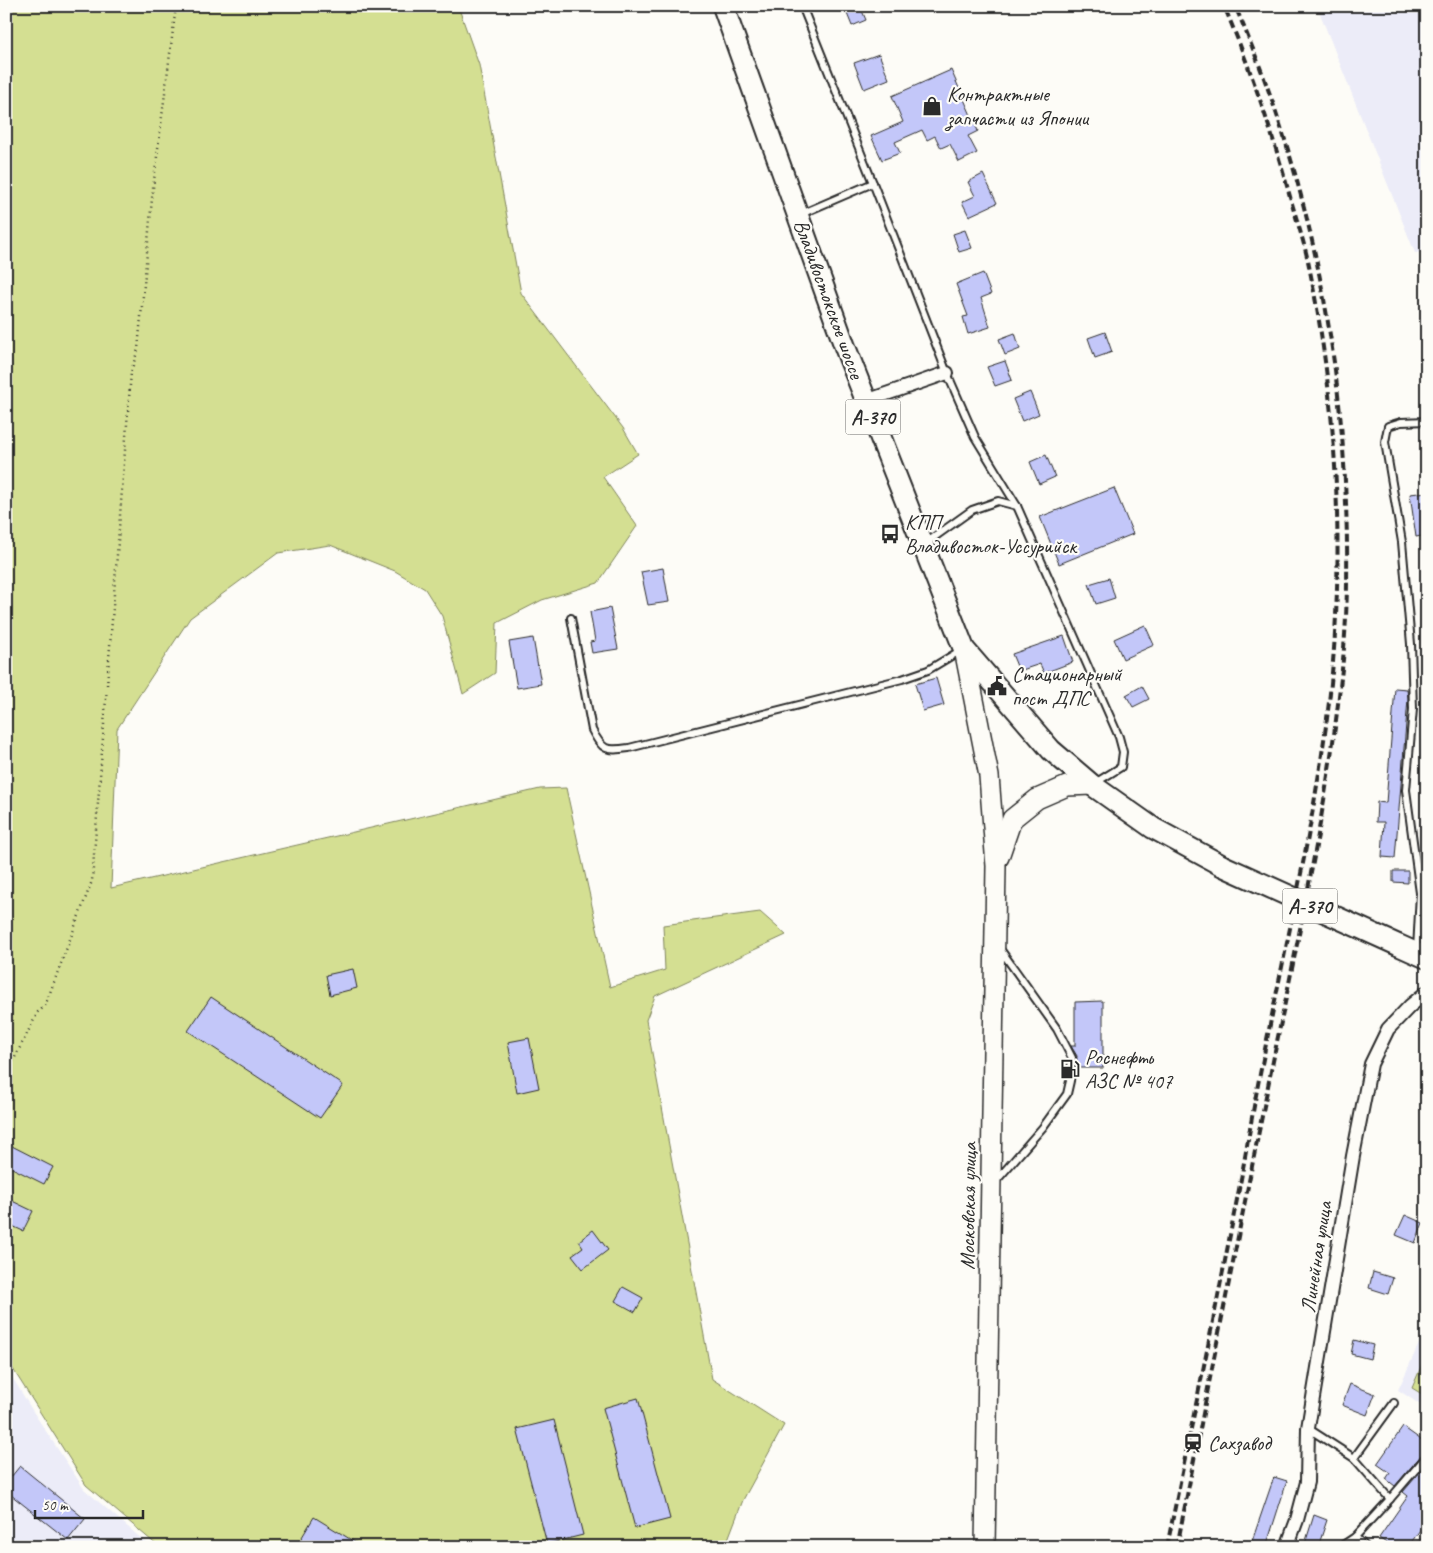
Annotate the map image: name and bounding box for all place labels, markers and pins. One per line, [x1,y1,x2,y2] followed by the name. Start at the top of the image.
[944,81,1089,132] place label: Контрактные запчасти из Японии
[921,95,943,117] shop icon: Контрактные запчасти из Японии
[905,509,1079,559] place label: КПП Владивосток-Уссурийск
[879,523,901,545] bus stop icon: КПП Владивосток-Уссурийск
[1012,661,1123,711] place label: Стационарный пост ДПС
[986,675,1008,697] public building icon: Стационарный пост ДПС
[1085,1044,1174,1094] place label: Роснефть АЗС № 407
[1059,1058,1081,1080] fuel station icon: Роснефть АЗС № 407
[1208,1430,1273,1456] place label: Сахзавод
[1182,1432,1204,1454] station icon: Сахзавод

